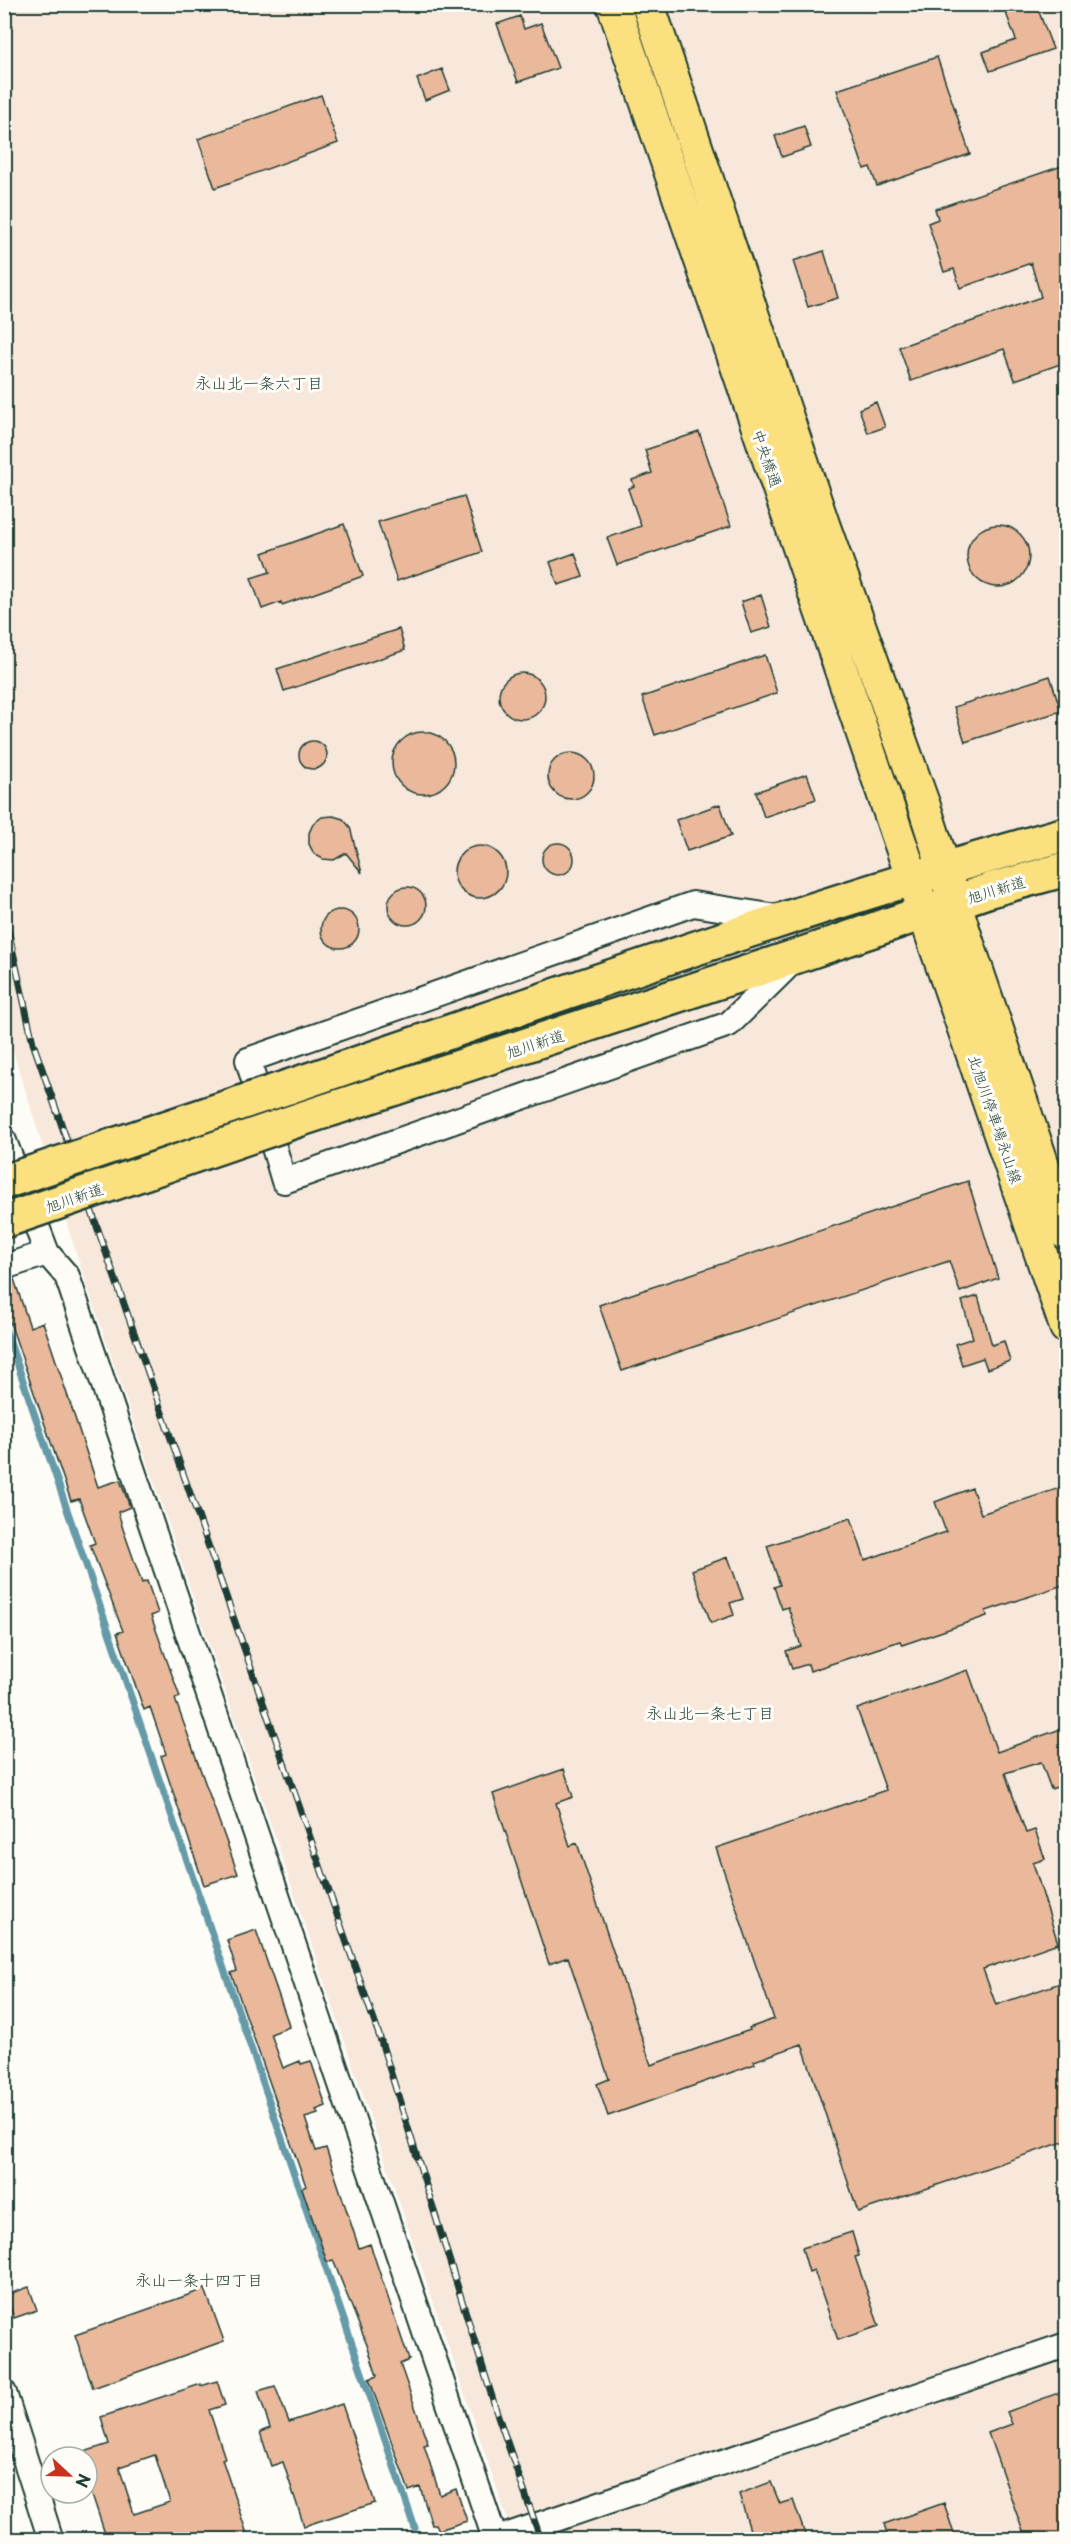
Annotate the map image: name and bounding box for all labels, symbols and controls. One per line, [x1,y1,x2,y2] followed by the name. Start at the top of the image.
[195,370,323,394] district label: 永山北一条六丁目
[747,426,789,490] street label: 中央橋通
[964,869,1028,909] street label: 旭川新道
[503,1023,567,1063] street label: 旭川新道
[963,1051,1029,1187] street label: 北旭川停車場永山線
[42,1176,106,1218] street label: 旭川新道
[646,1700,774,1724] district label: 永山北一条七丁目
[135,2267,263,2291] district label: 永山一条十四丁目
[39,2445,99,2505] north arrow
[70,2471,97,2491] text: N

